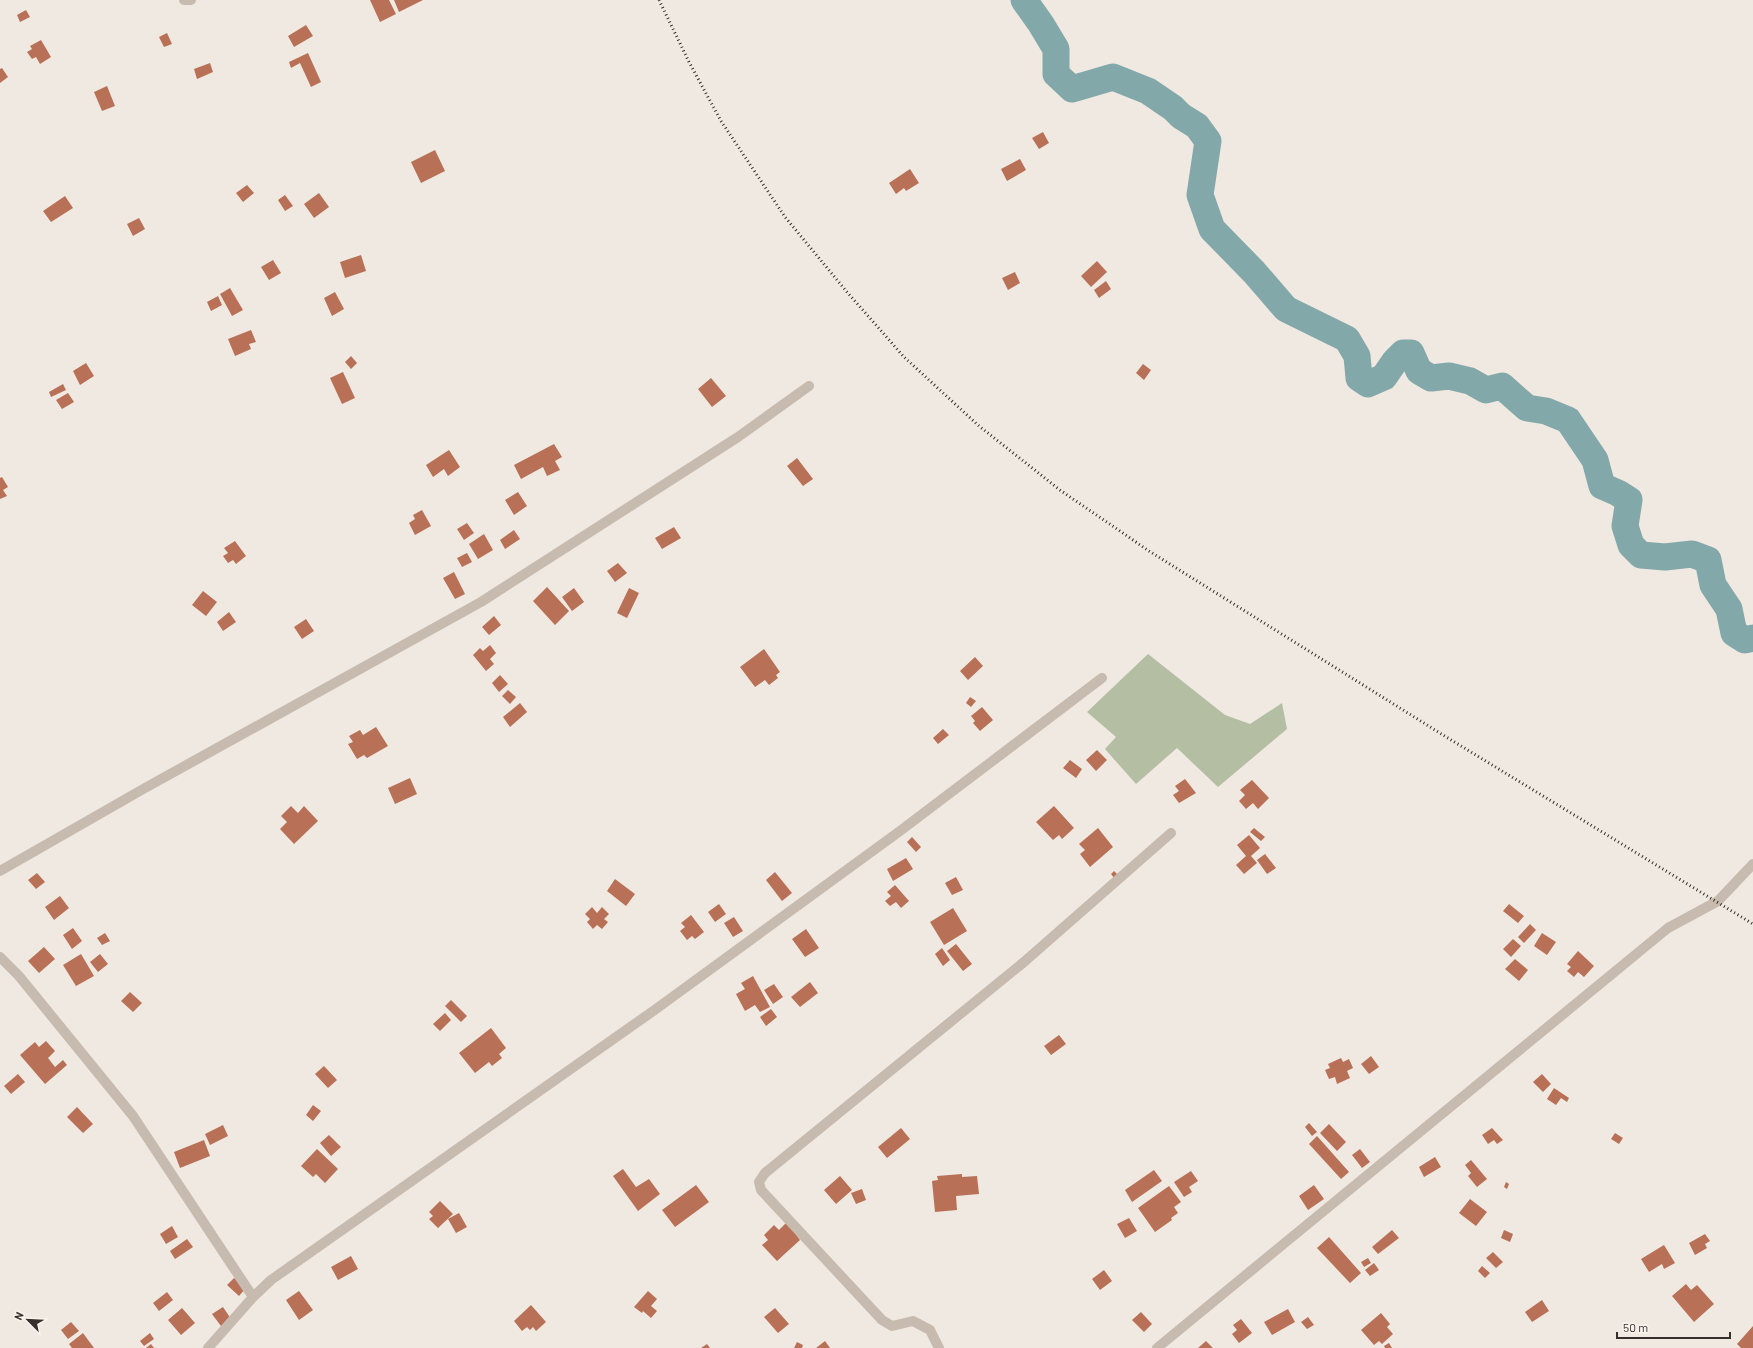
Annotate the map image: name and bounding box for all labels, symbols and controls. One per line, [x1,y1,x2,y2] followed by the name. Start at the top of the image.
[8,1300,48,1340] north arrow
[11,1310,26,1322] text: N
[1617,1314,1730,1340] scale bar
[1623,1320,1648,1334] text: 50 m

